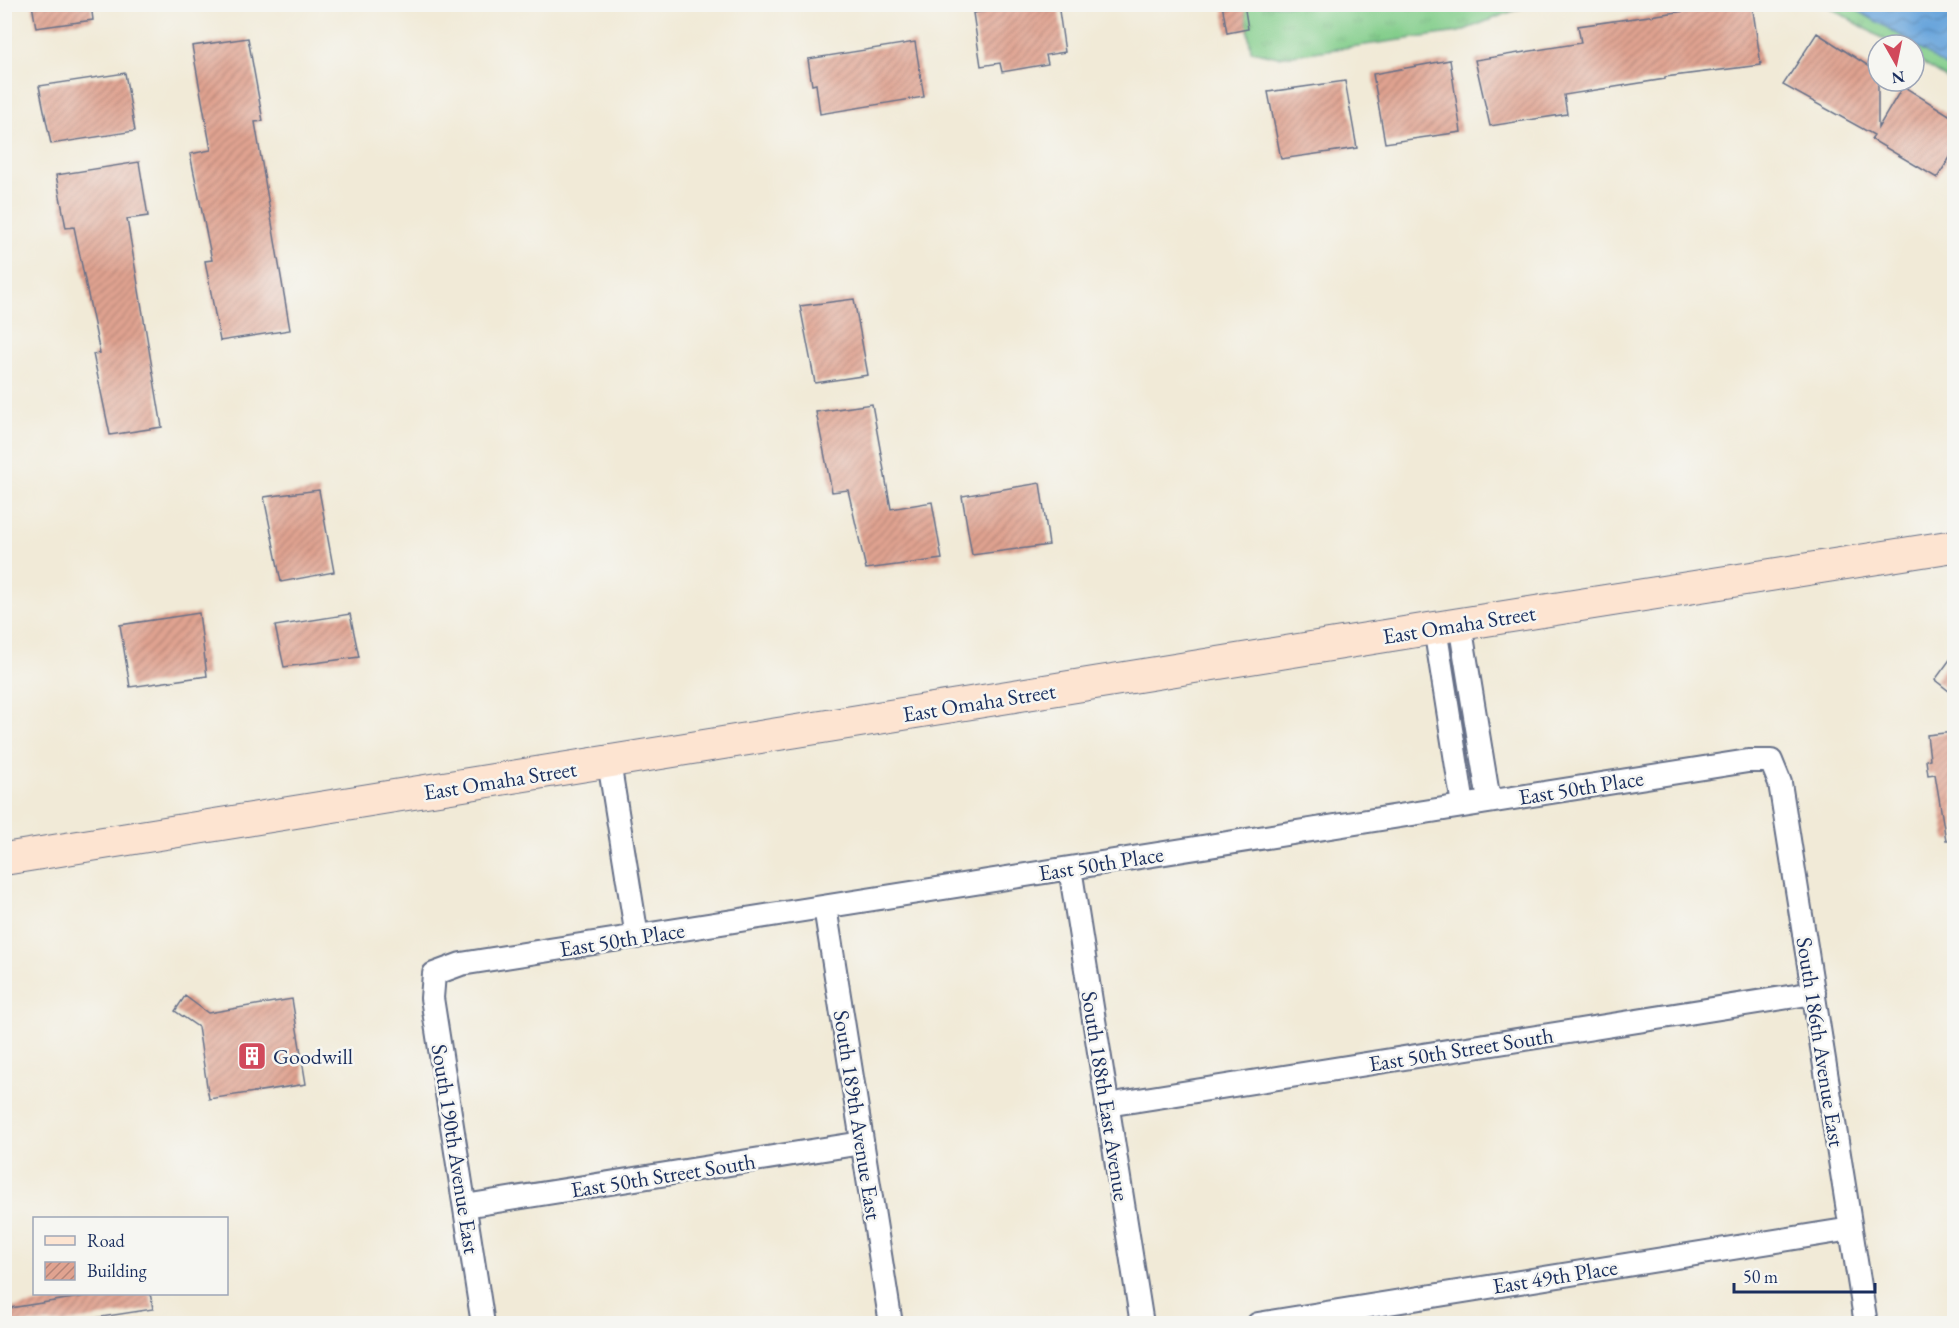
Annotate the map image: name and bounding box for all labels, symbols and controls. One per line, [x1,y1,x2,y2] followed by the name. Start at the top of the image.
[1866,33,1926,93] north arrow
[1890,66,1906,89] text: N
[1380,598,1538,651] street label: East Omaha Street
[900,676,1058,729] street label: East Omaha Street
[421,754,579,807] street label: East Omaha Street
[1517,763,1646,812] street label: East 50th Place
[1037,839,1166,888] street label: East 50th Place
[558,915,687,964] street label: East 50th Place
[1790,935,1851,1149] street label: South 186th Avenue East
[1075,989,1136,1203] street label: South 188th East Avenue
[827,1008,888,1222] street label: South 189th Avenue East
[1367,1021,1555,1078] street label: East 50th Street South
[236,1040,268,1072] building icon: Goodwill
[273,1042,353,1071] place label: Goodwill
[425,1042,486,1256] street label: South 190th Avenue East
[569,1147,757,1204] street label: East 50th Street South
[33,1217,228,1295] legend
[87,1229,126,1252] text: Road
[1491,1252,1620,1301] street label: East 49th Place
[1734,1256,1875,1294] scale bar
[87,1259,147,1282] text: Building
[1743,1265,1778,1288] text: 50 m

